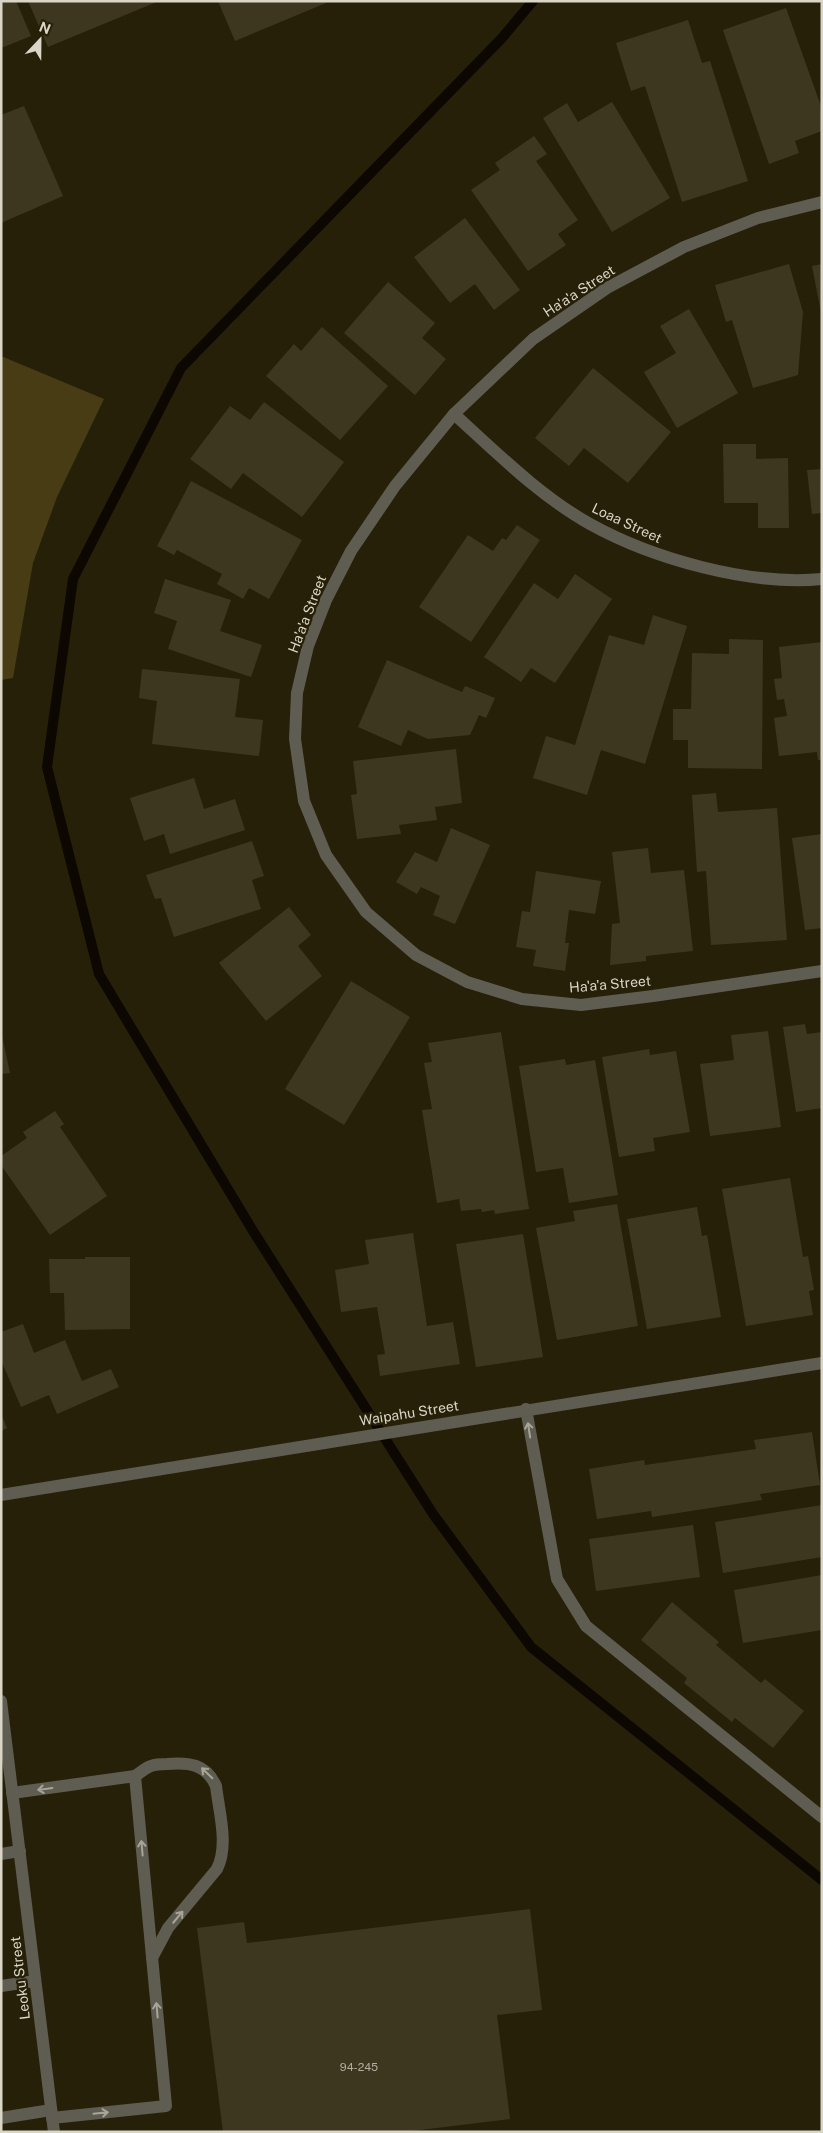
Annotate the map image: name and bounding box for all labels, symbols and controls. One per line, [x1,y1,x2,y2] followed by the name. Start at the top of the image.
[15,15,65,65] north arrow
[37,18,53,37] text: N
[540,262,618,320] street label: Ha'a'a Street
[589,500,665,546] street label: Loaa Street
[285,573,329,655] street label: Ha'a'a Street
[568,972,652,996] street label: Ha'a'a Street
[358,1397,460,1429] street label: Waipahu Street
[524,1423,534,1439] one-way arrow
[200,1768,213,1779] one-way arrow
[37,1784,53,1794] one-way arrow
[137,1840,146,1856] one-way arrow
[172,1911,183,1924] one-way arrow
[7,1935,33,2021] street label: Leoku Street
[152,2002,162,2018] one-way arrow
[340,2061,378,2073] house number: 94-245
[93,2108,109,2118] one-way arrow

